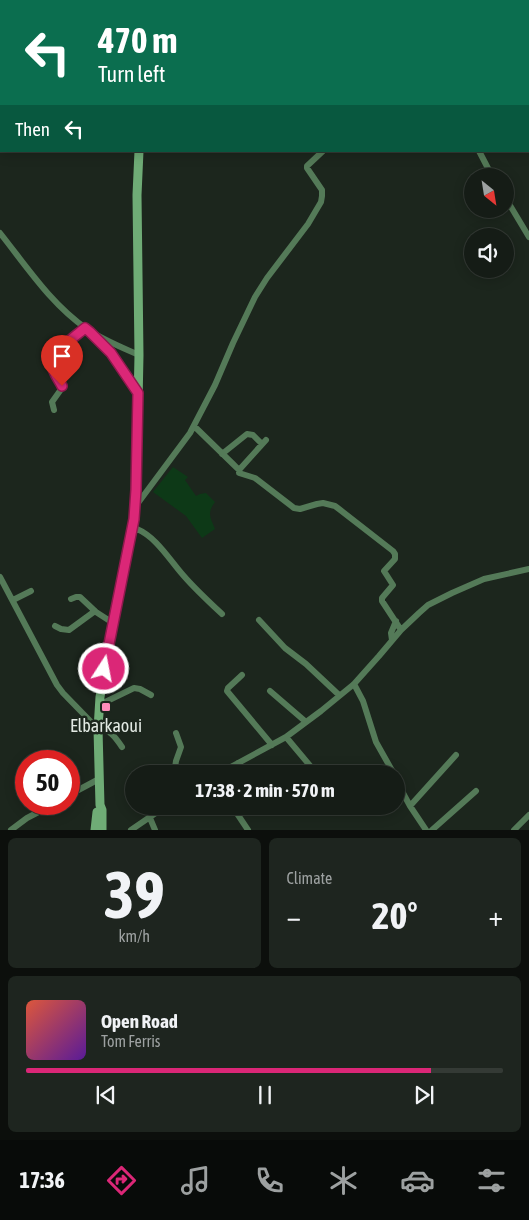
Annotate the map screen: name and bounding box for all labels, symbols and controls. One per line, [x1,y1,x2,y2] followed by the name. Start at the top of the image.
[15,20,80,85] icon: left
[98,20,177,60] text: 470 m
[98,61,165,87] text: Turn left
[60,115,88,143] icon: left
[15,118,50,140] text: Then
[464,168,514,218] north arrow
[464,168,514,278] map controls
[464,228,514,278] button: sound
[41,335,83,386] pin
[48,342,76,370] icon: arrive
[77,642,129,694] position arrow
[100,701,112,713] marker: Elbarkaoui
[70,715,142,736] place label: Elbarkaoui
[15,750,80,815] speed limit sign: 50
[195,779,335,801] text: 17:38 · 2 min · 570 m
[104,857,165,932] text: 39
[287,869,332,887] text: Climate
[372,894,418,937] text: 20°
[287,900,301,932] text: −
[488,900,503,932] text: +
[118,927,150,945] text: km/h
[101,1010,178,1032] text: Open Road
[101,1032,160,1050] text: Tom Ferris
[92,1081,120,1109] icon: previous
[251,1081,279,1109] icon: pause
[410,1081,438,1109] icon: next
[104,1163,139,1198] icon: directions
[178,1163,213,1198] icon: music
[252,1163,287,1198] icon: phone
[326,1163,361,1198] icon: climate
[400,1163,435,1198] icon: car
[474,1163,509,1198] icon: filters
[20,1167,65,1193] text: 17:36

